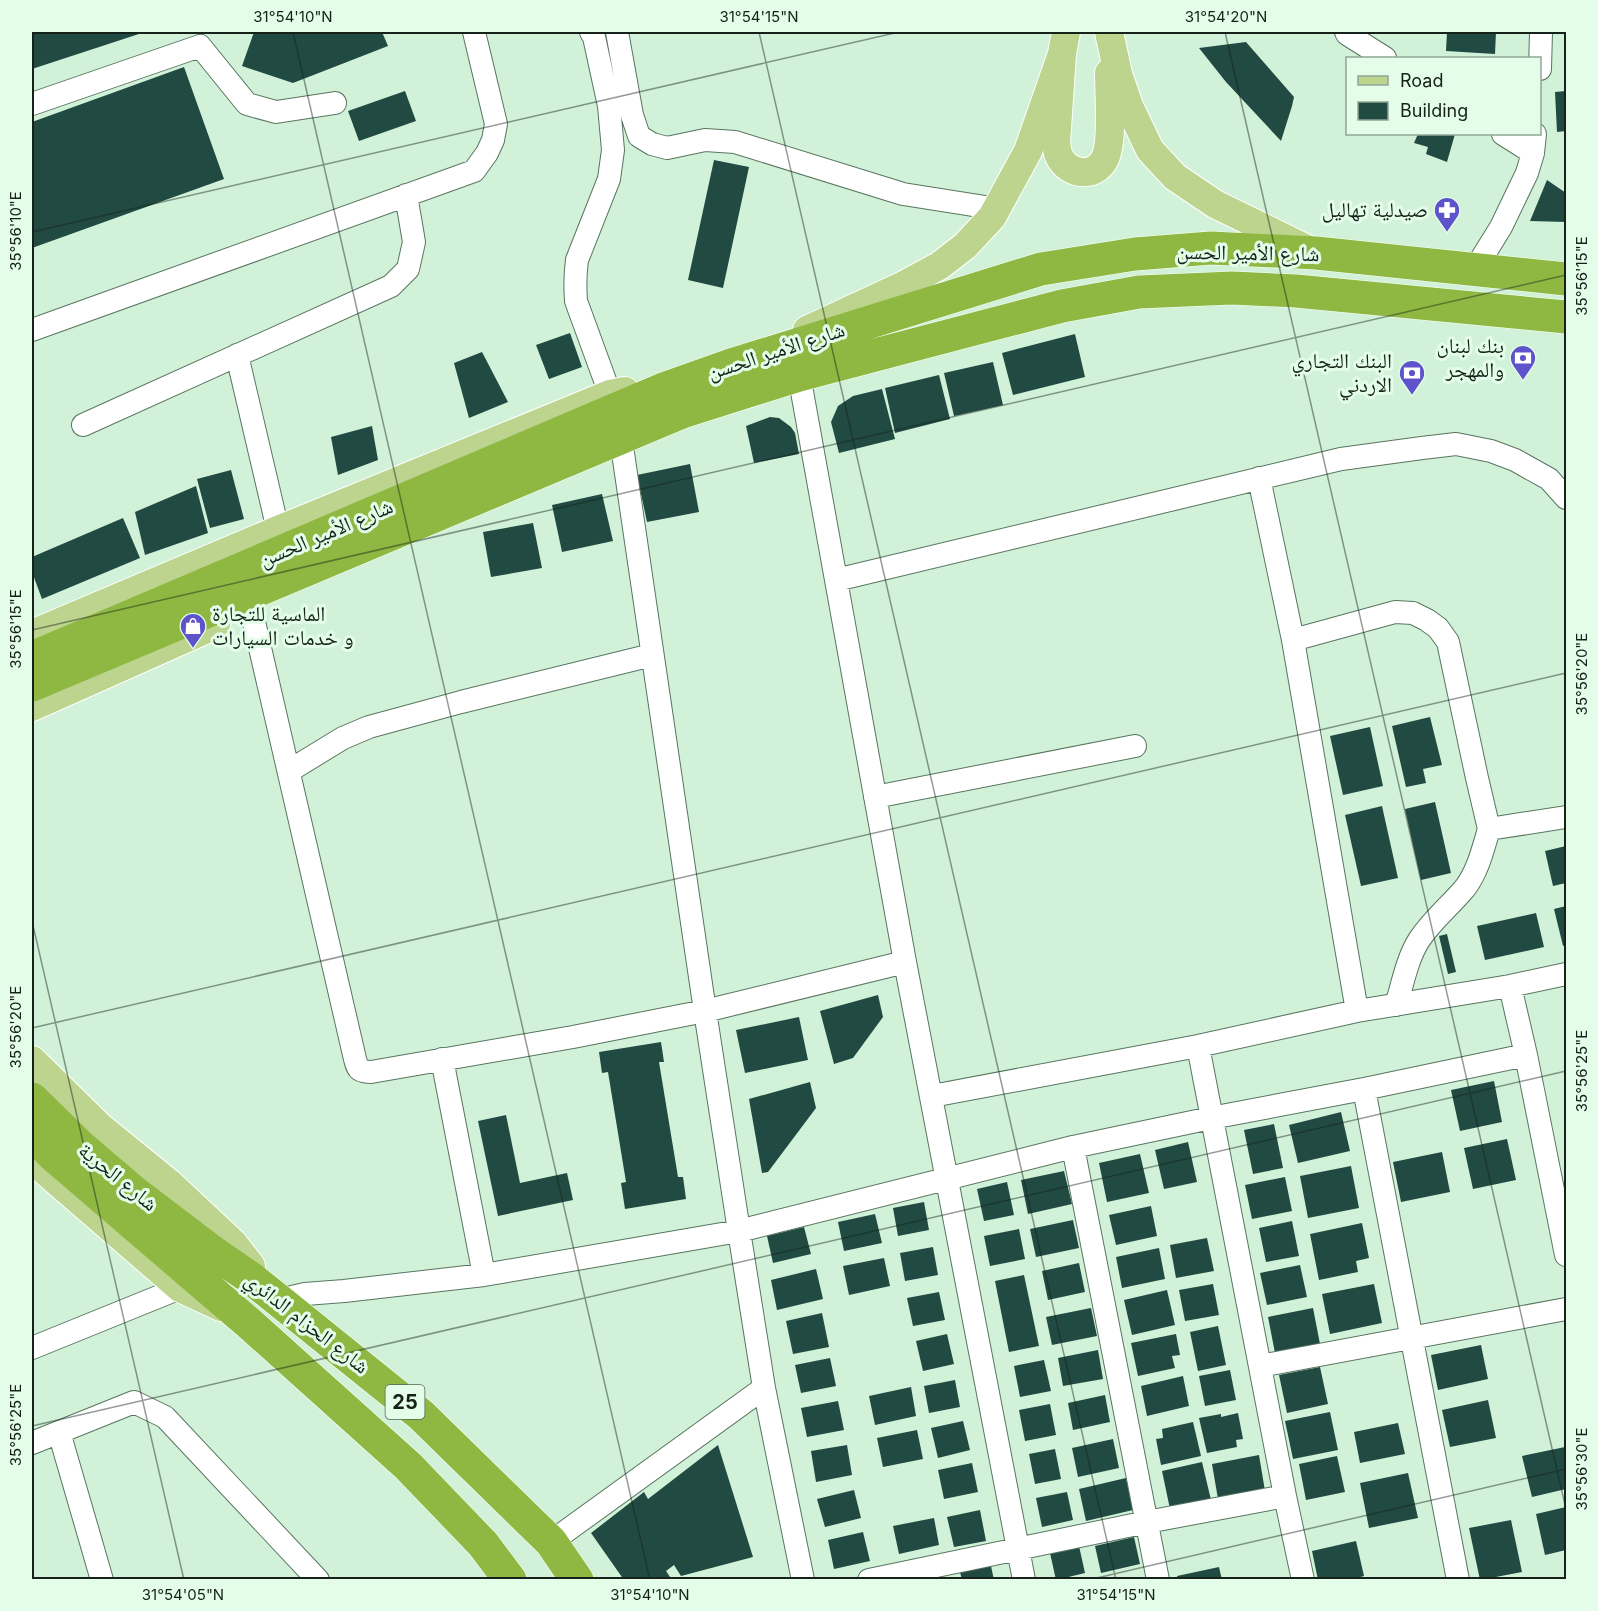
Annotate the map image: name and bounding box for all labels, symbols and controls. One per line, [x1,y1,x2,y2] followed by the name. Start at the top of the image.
[253,7,333,26] text: 31°54'10"N
[719,7,799,26] text: 31°54'15"N
[1185,7,1267,26] text: 31°54'20"N
[1346,57,1541,135] legend
[1400,70,1443,91] text: Road
[1400,100,1468,121] text: Building
[6,191,25,271] text: 35°56'10"E
[1432,195,1462,233] pharmacy icon: صيدلية تهاليل
[1322,197,1428,223] place label: صيدلية تهاليل
[1572,236,1591,316] text: 35°56'15"E
[1176,239,1320,267] street label: شارع الأمير الحسن
[704,317,848,385] street label: شارع الأمير الحسن
[1436,333,1504,382] place label: بنك لبنان والمهجر
[1508,343,1538,381] bank icon: بنك لبنان والمهجر
[1292,348,1392,401] place label: البنك التجاري الاردني
[1397,358,1427,396] bank icon: البنك التجاري الاردني
[255,493,397,573] street label: شارع الأمير الحسن
[6,589,25,669] text: 35°56'15"E
[212,601,354,650] place label: الماسية للتجارة و خدمات السيارات
[178,611,208,649] shop icon: الماسية للتجارة و خدمات السيارات
[1572,633,1591,715] text: 35°56'20"E
[6,986,25,1068] text: 35°56'20"E
[1572,1030,1591,1112] text: 35°56'25"E
[73,1137,163,1217] street label: شارع الحرية
[238,1266,374,1382] street label: شارع الحزام الدائري
[6,1384,25,1466] text: 35°56'25"E
[386,1385,424,1419] road number: 25
[1572,1428,1591,1510] text: 35°56'30"E
[142,1585,224,1604] text: 31°54'05"N
[610,1585,690,1604] text: 31°54'10"N
[1076,1585,1156,1604] text: 31°54'15"N

